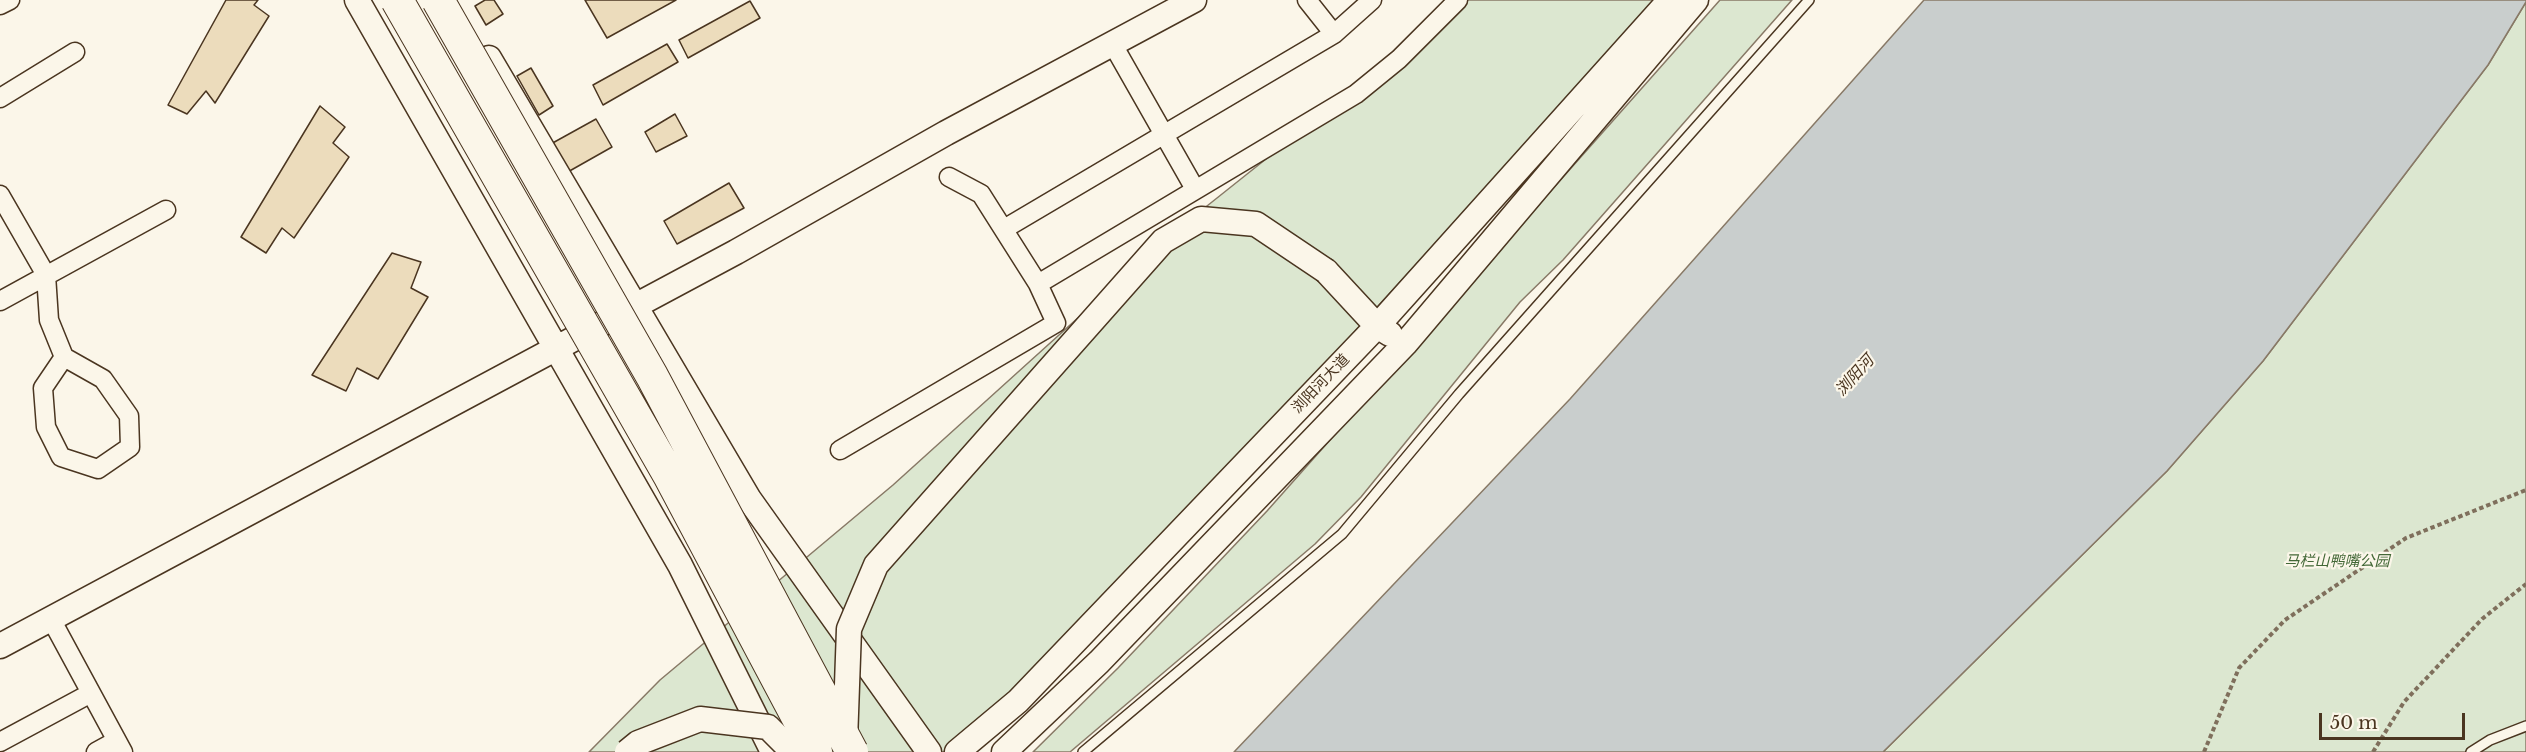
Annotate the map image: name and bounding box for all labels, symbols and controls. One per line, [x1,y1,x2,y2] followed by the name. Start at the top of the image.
[1288,351,1354,417] street label: 浏阳河大道
[1832,352,1878,400] water label: 浏阳河
[2285,553,2389,571] park label: 马栏山鸭嘴公园
[2322,701,2468,739] scale bar
[2330,712,2378,734] text: 50 m

